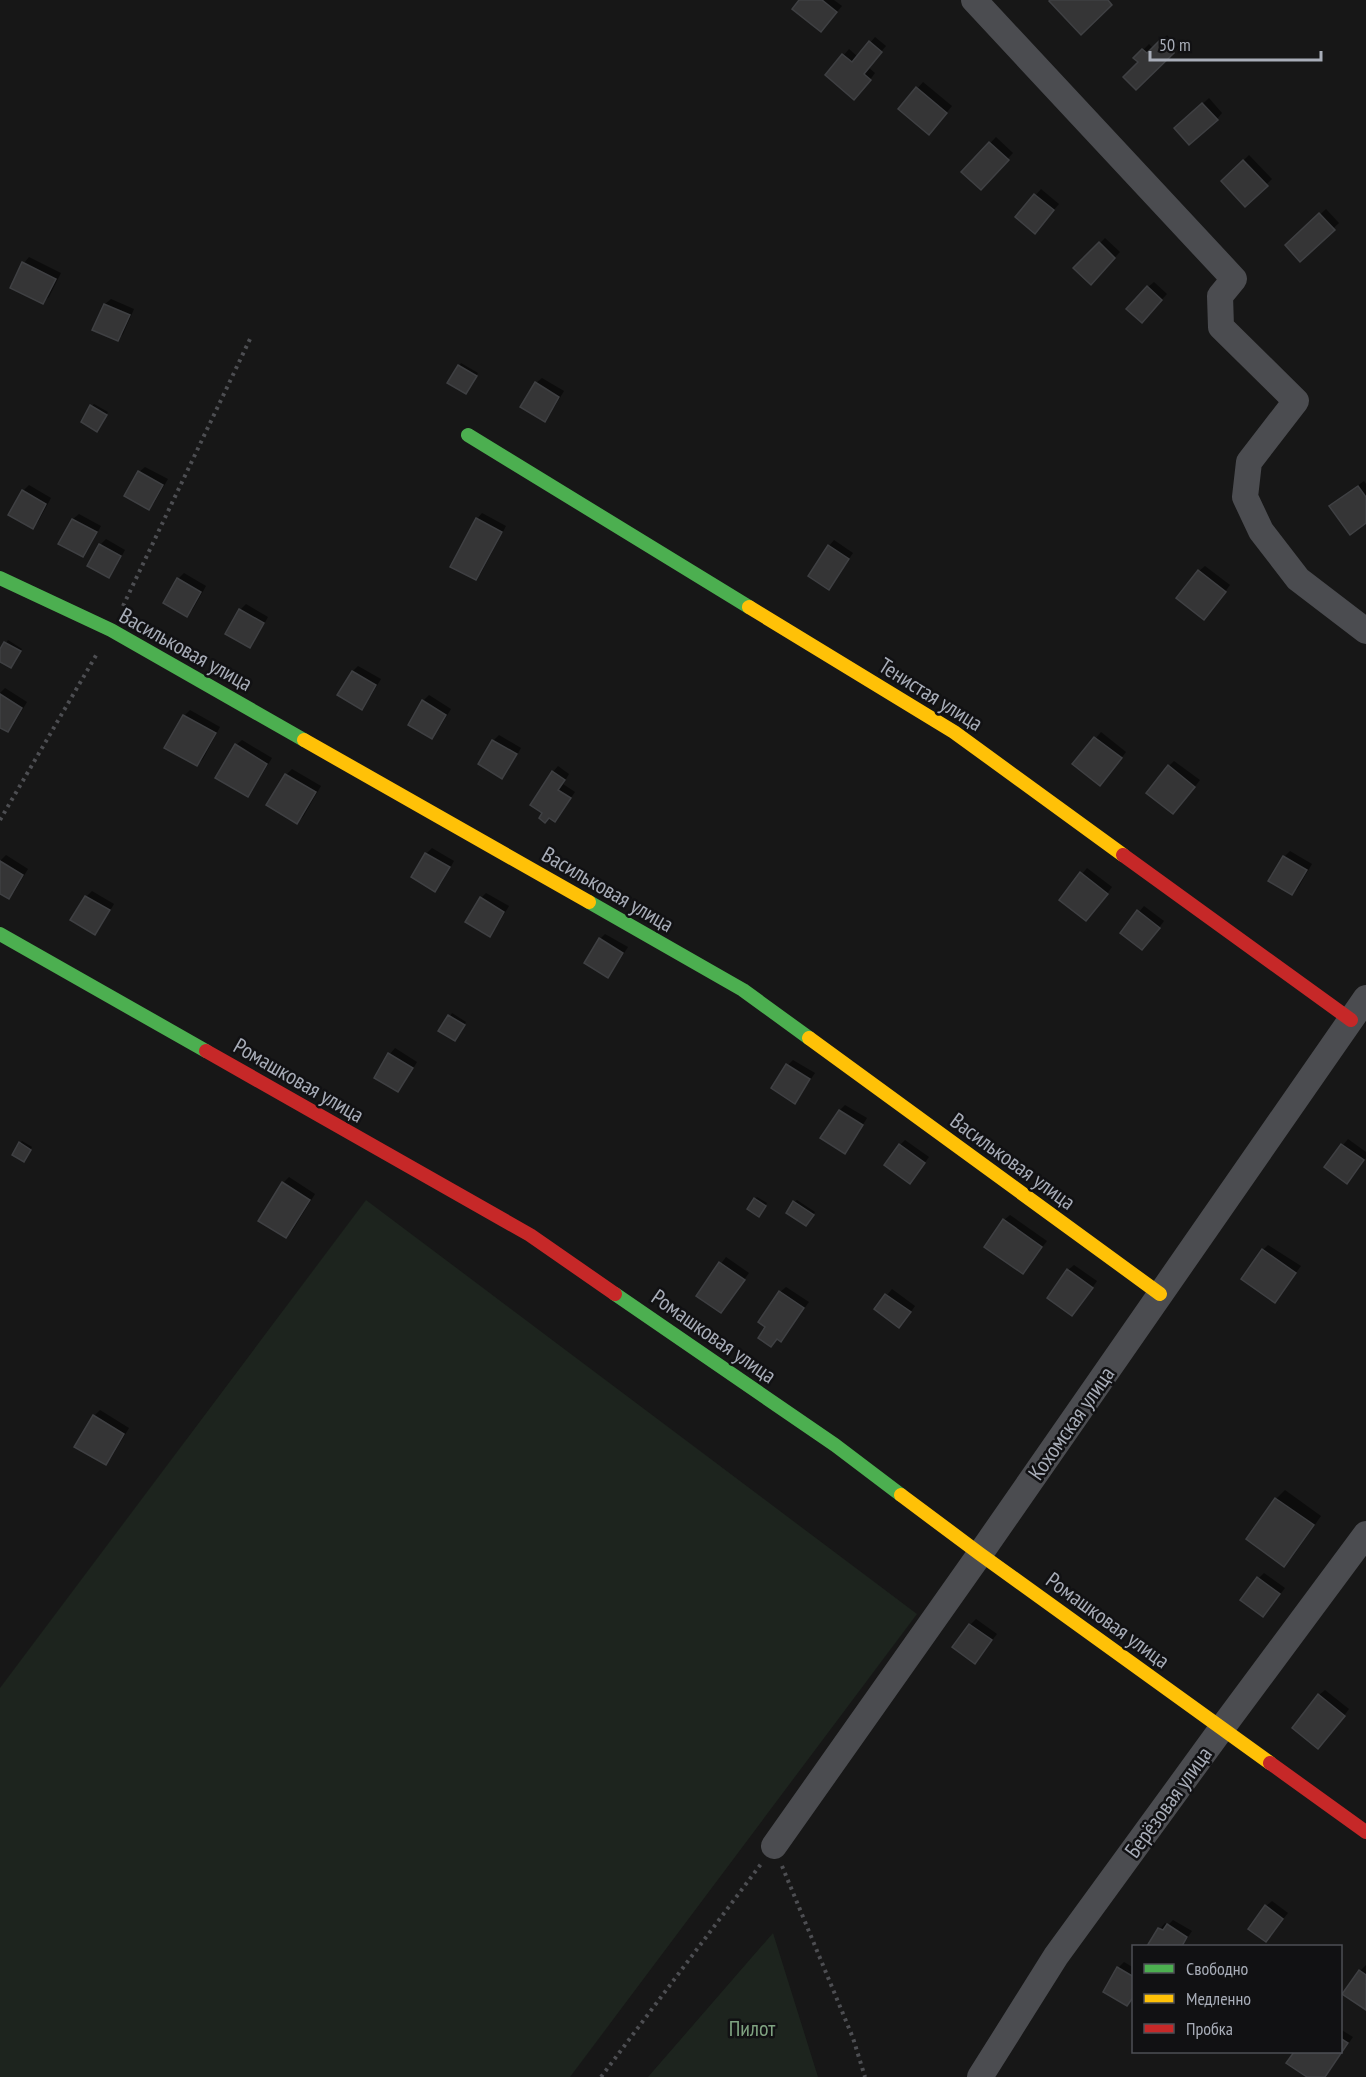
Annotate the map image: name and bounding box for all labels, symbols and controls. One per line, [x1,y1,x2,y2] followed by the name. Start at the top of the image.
[1150,24,1321,62] scale bar
[1159,33,1191,56] text: 50 m
[115,601,257,697] street label: Васильковая улица
[874,651,988,737] street label: Тенистая улица
[537,840,679,938] street label: Васильковая улица
[229,1031,369,1129] street label: Ромашковая улица
[945,1106,1081,1216] street label: Васильковая улица
[646,1283,782,1389] street label: Ромашковая улица
[1022,1361,1120,1485] street label: Кохомская улица
[1041,1566,1175,1674] street label: Ромашковая улица
[1118,1741,1218,1863] street label: Берёзовая улица
[1132,1945,1342,2053] legend
[1186,1957,1249,1980] text: Свободно
[1186,1987,1251,2010] text: Медленно
[729,2014,776,2042] park label: Пилот
[1186,2017,1233,2040] text: Пробка

